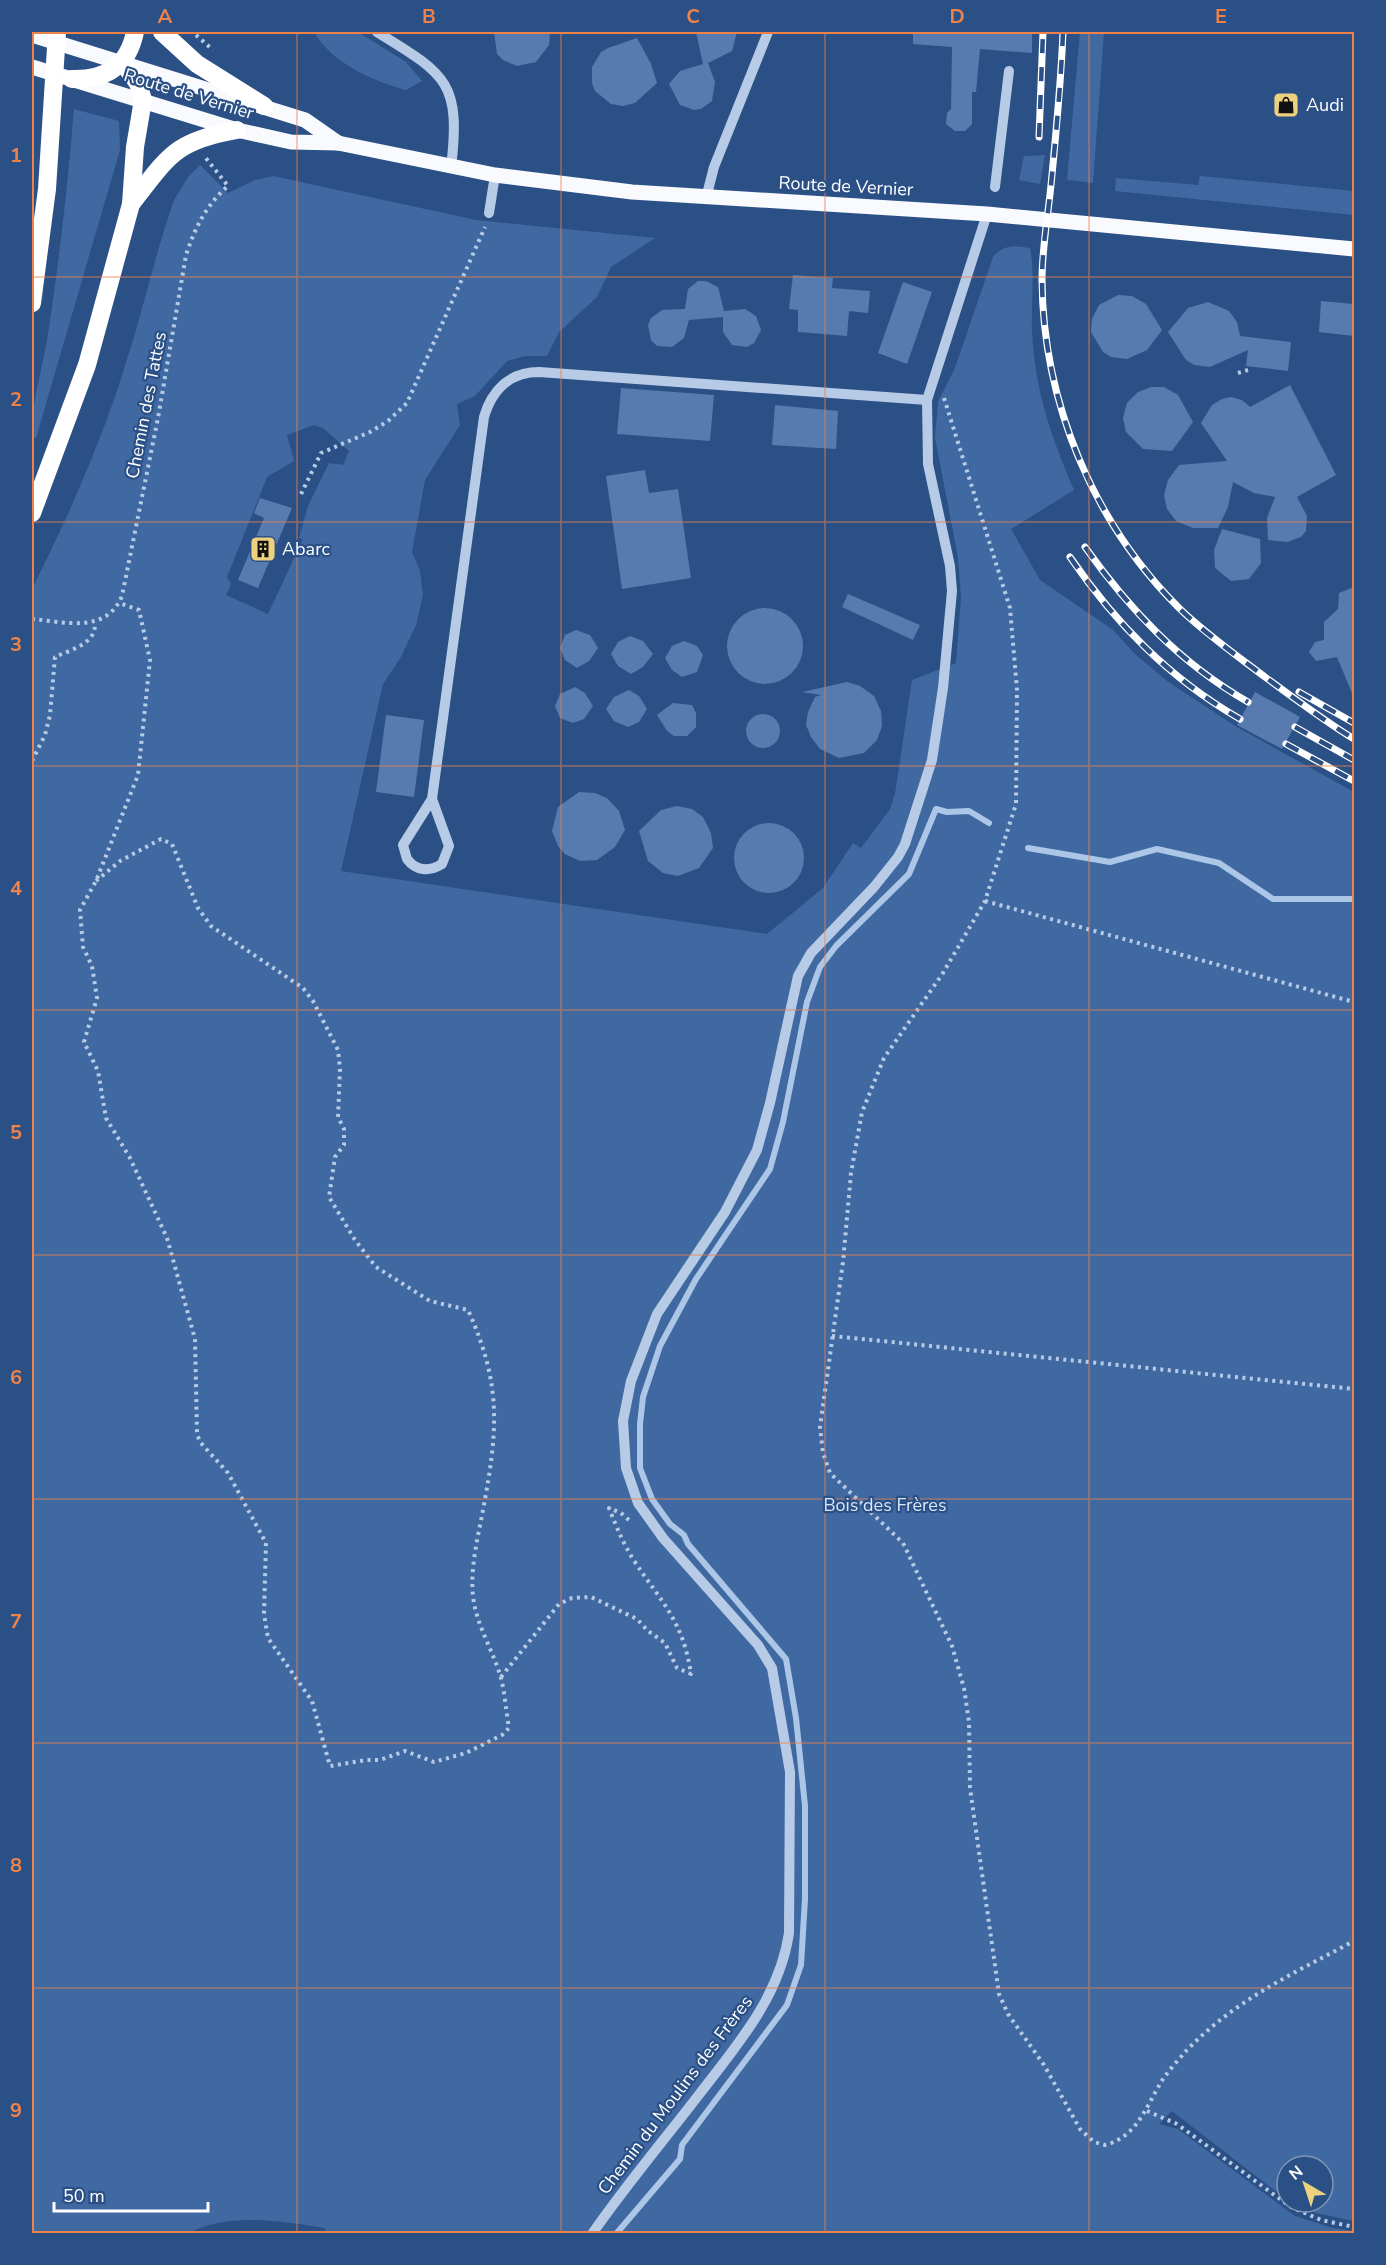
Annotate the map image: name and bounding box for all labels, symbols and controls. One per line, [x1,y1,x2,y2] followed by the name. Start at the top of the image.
[158,3,173,30] text: A
[422,3,436,30] text: B
[686,3,700,30] text: C
[949,3,965,30] text: D
[1215,3,1227,30] text: E
[121,63,258,125] street label: Route de Vernier
[1271,90,1301,120] shop icon: Audi
[1306,93,1344,117] place label: Audi
[10,142,22,169] text: 1
[778,170,915,202] street label: Route de Vernier
[120,329,172,481] street label: Chemin des Tattes
[10,386,22,413] text: 2
[248,534,278,564] building icon: Abarc
[282,537,330,561] place label: Abarc
[10,631,22,658] text: 3
[10,875,22,902] text: 4
[10,1119,22,1146] text: 5
[10,1364,22,1391] text: 6
[823,1493,947,1517] park label: Bois des Frères
[10,1608,22,1635] text: 7
[10,1852,22,1879] text: 8
[592,1991,758,2199] street label: Chemin du Moulins des Frères
[10,2097,22,2124] text: 9
[1275,2154,1335,2214] north arrow
[1285,2161,1308,2185] text: N
[54,2175,208,2213] scale bar
[63,2184,105,2208] text: 50 m

